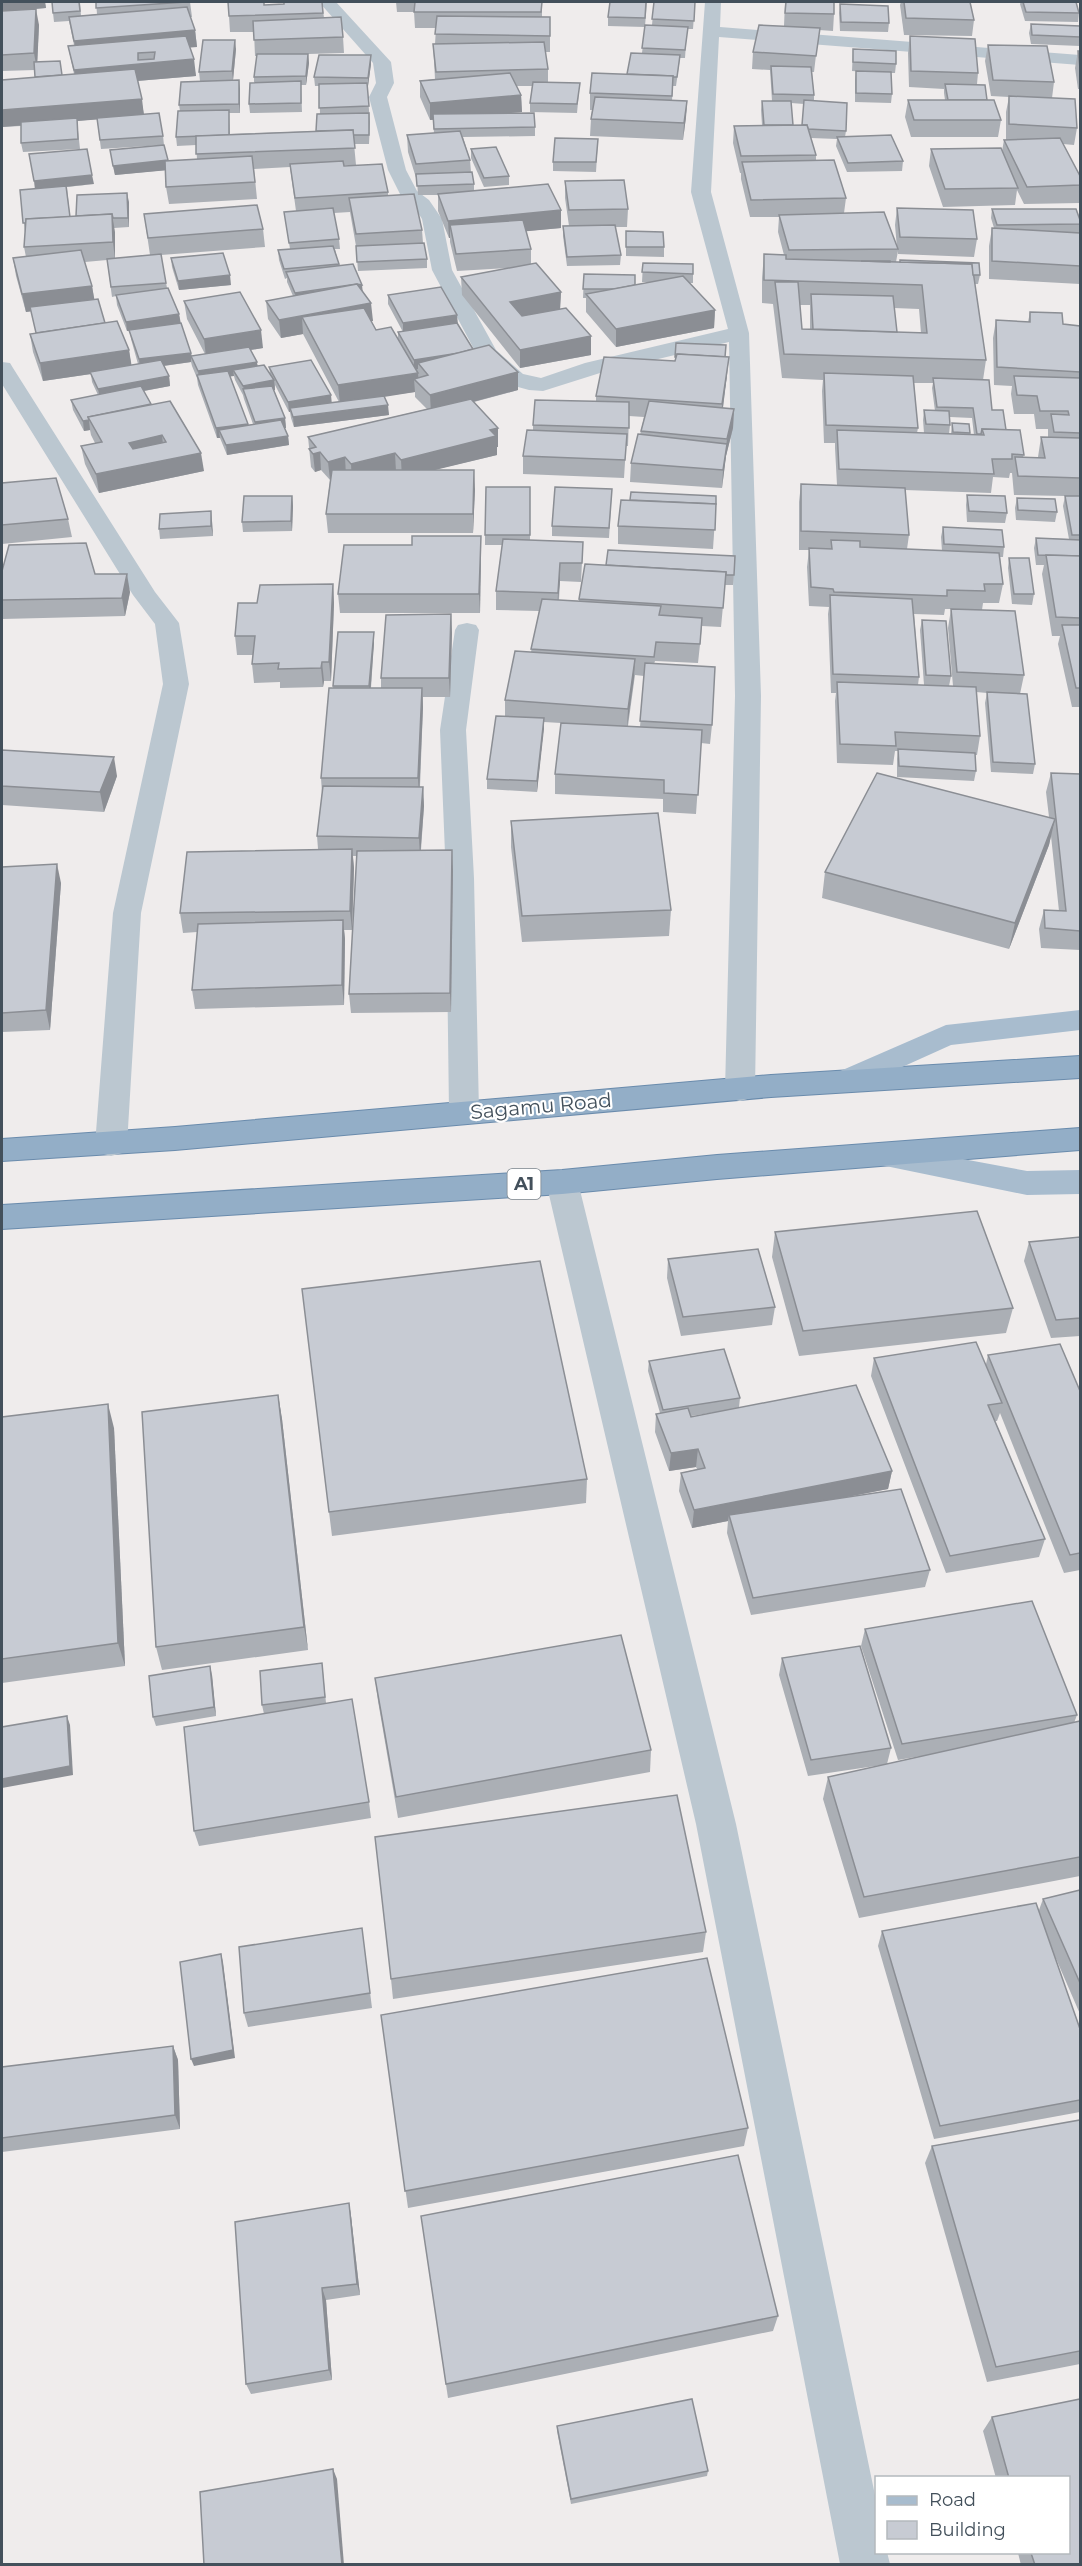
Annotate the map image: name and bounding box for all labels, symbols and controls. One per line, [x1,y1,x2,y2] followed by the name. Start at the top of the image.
[469,1088,613,1124] street label: Sagamu Road
[508,1169,540,1199] road number: A1
[875,2476,1070,2554] legend
[929,2489,976,2511] text: Road
[929,2519,1006,2541] text: Building

